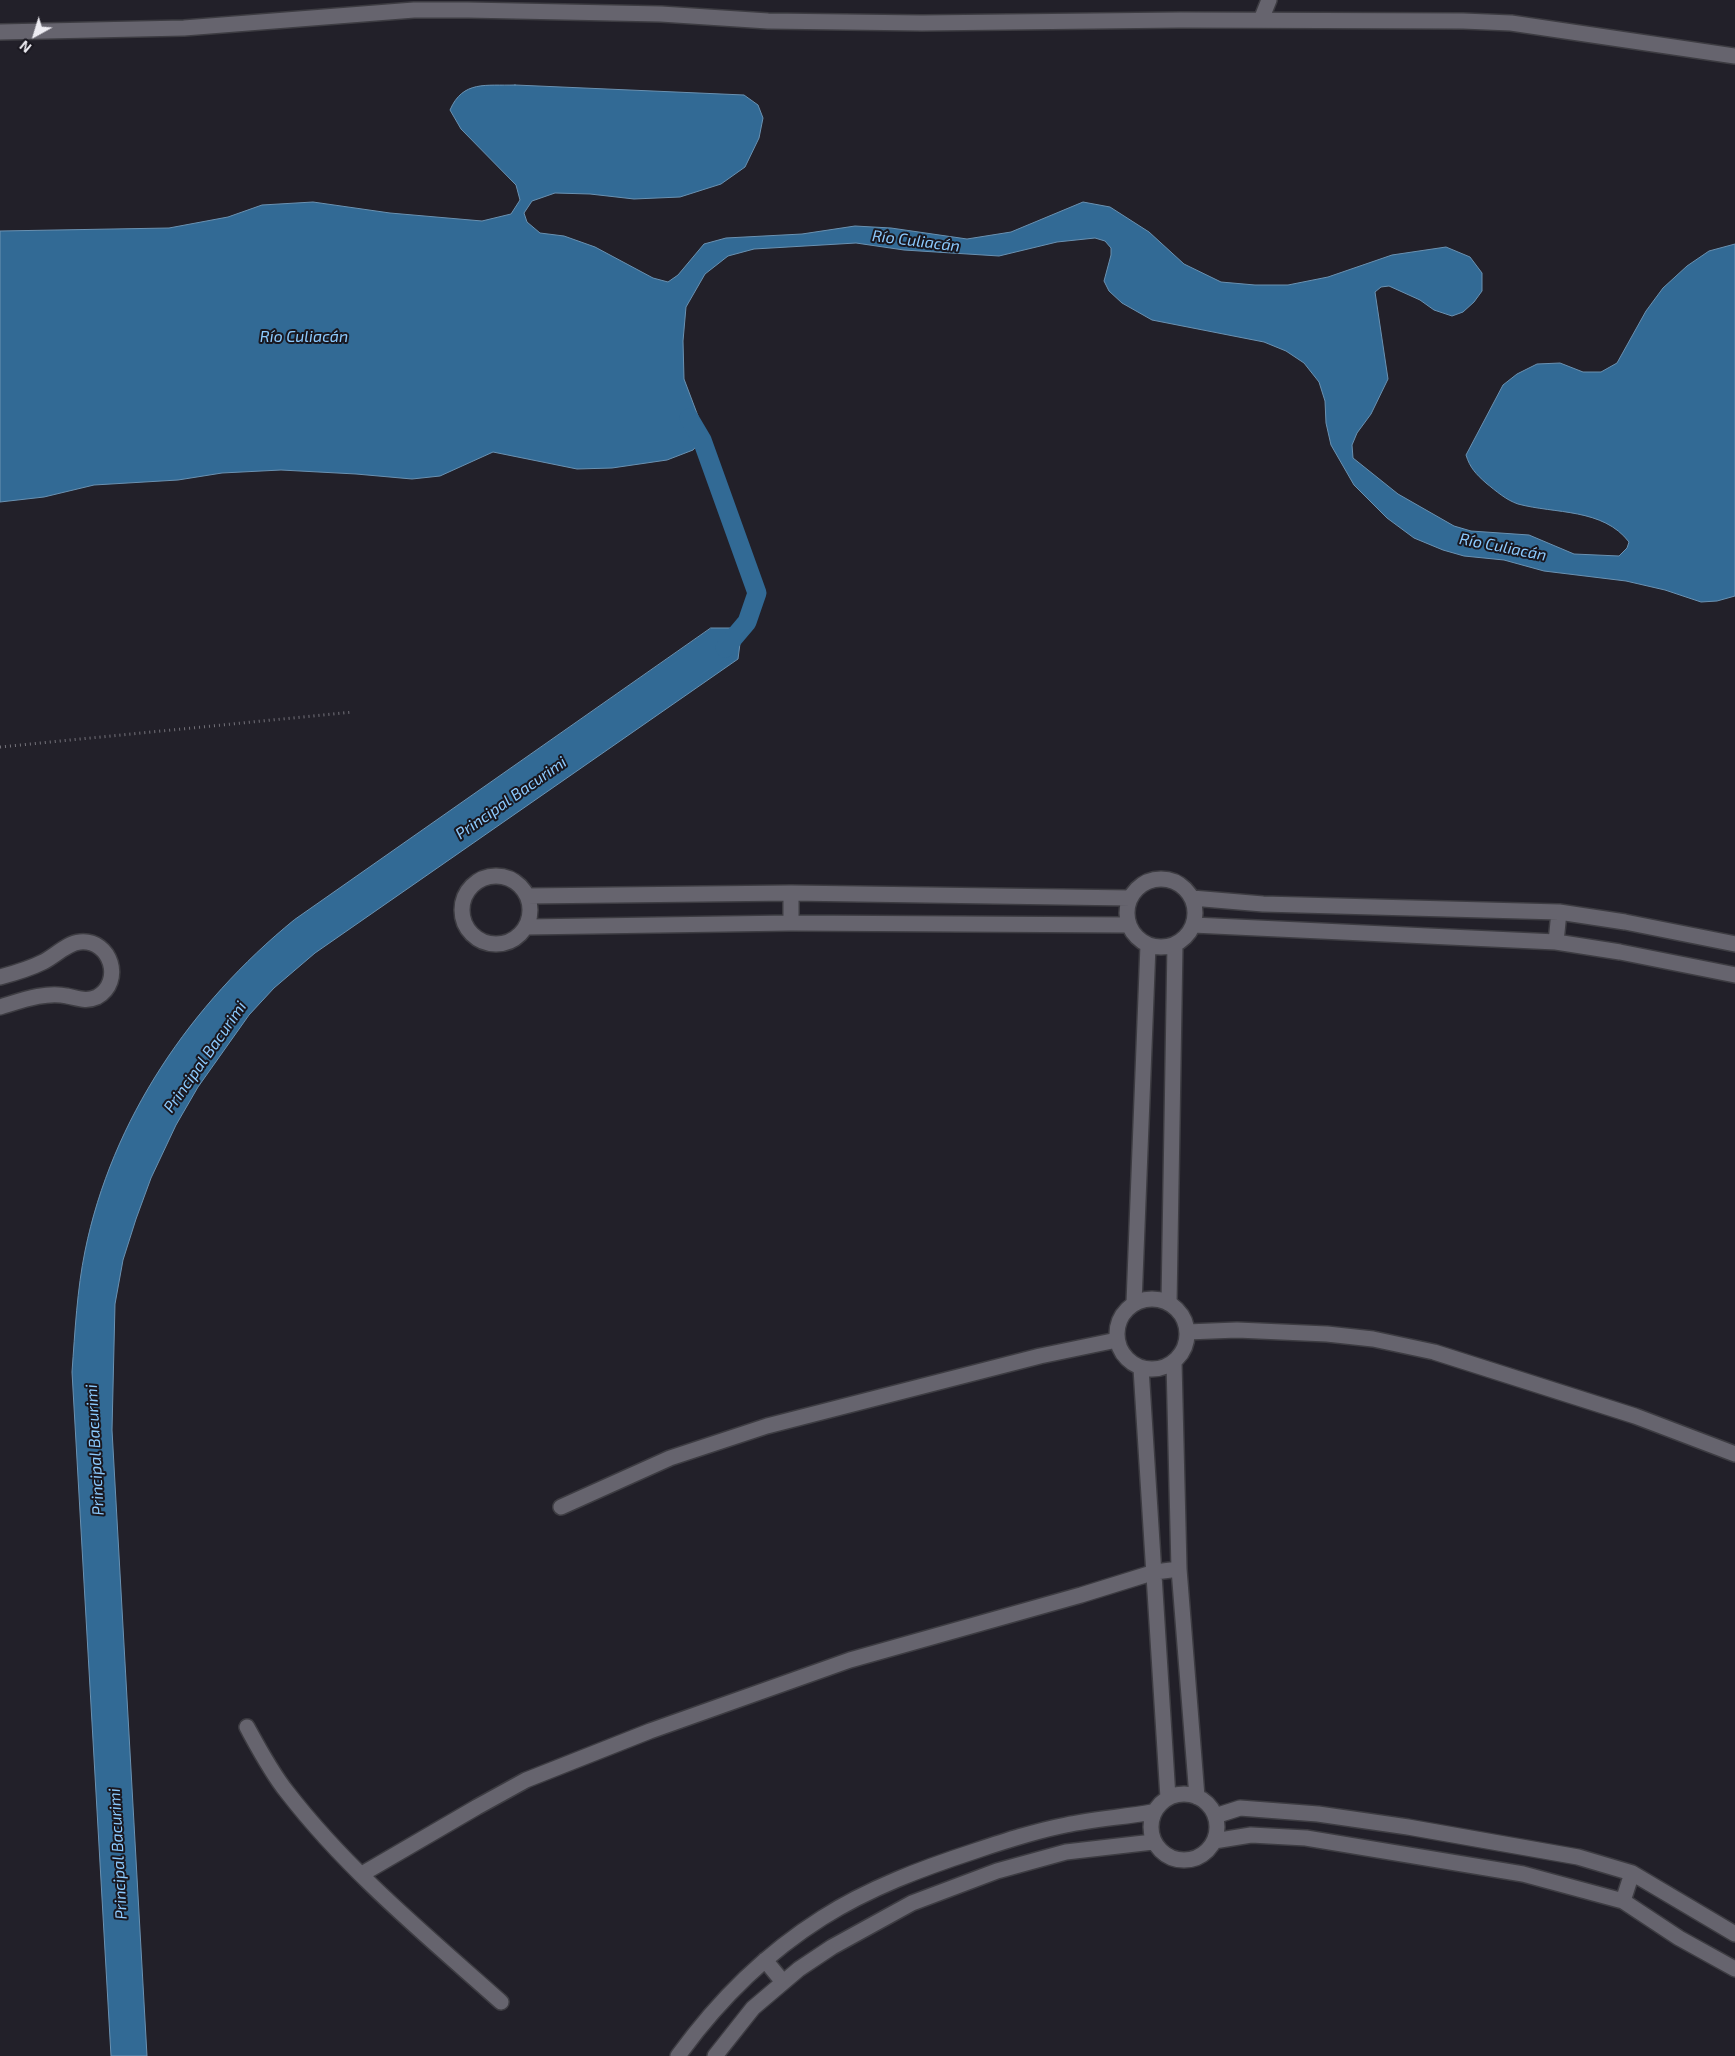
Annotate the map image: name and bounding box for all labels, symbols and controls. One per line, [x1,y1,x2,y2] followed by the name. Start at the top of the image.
[10,10,60,60] north arrow
[16,37,35,57] text: N
[871,226,961,256] water label: Río Culiacán
[260,327,348,347] water label: Río Culiacán
[1458,529,1548,565] water label: Río Culiacán
[452,752,570,844] water label: Principal Bacurimi
[159,998,251,1116] water label: Principal Bacurimi
[82,1384,108,1516] water label: Principal Bacurimi
[105,1788,131,1920] water label: Principal Bacurimi

